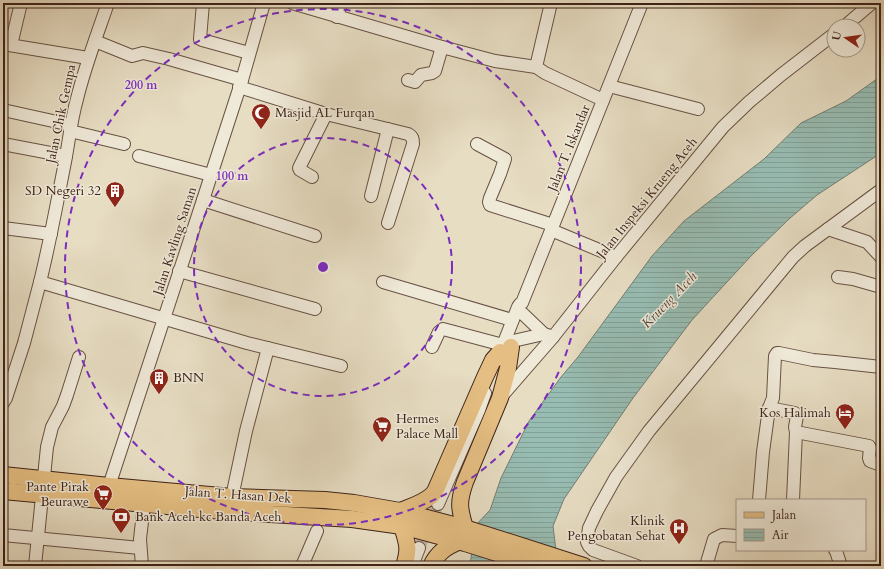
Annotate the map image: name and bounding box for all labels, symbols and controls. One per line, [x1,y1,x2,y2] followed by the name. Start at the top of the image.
[826,18,866,58] north arrow
[828,30,845,42] text: U
[41,62,80,167] street label: Jalan Chik Gempa
[125,77,158,93] text: 200 m
[250,102,272,130] mosque icon: Masjid AL Furqan
[543,102,595,196] street label: Jalan T. Iskandar
[275,104,375,122] place label: Masjid AL Furqan
[591,134,702,264] street label: Jalan Inspeksi Krueng Aceh
[216,168,249,184] text: 100 m
[104,180,126,208] building icon: SD Negeri 32
[25,182,101,200] place label: SD Negeri 32
[148,184,201,299] street label: Jalan Kavling Saman
[316,260,330,274] centre of rings
[637,267,701,333] water label: Krueng Aceh
[148,367,170,395] building icon: BNN
[173,369,204,387] place label: BNN
[834,402,856,430] hotel icon: Kos Halimah
[759,404,831,422] place label: Kos Halimah
[396,410,459,443] place label: Hermes Palace Mall
[371,415,393,443] supermarket icon: Hermes Palace Mall
[26,478,89,511] place label: Pante Pirak Beurawe
[182,482,292,508] street label: Jalan T. Hasan Dek
[92,483,114,511] supermarket icon: Pante Pirak Beurawe
[736,499,866,551] legend
[110,506,132,534] bank icon: Bank Aceh kc Banda Aceh
[770,507,796,523] text: Jalan
[135,508,281,526] place label: Bank Aceh kc Banda Aceh
[567,512,665,545] place label: Klinik Pengobatan Sehat
[668,517,690,545] hospital icon: Klinik Pengobatan Sehat
[772,527,789,543] text: Air

